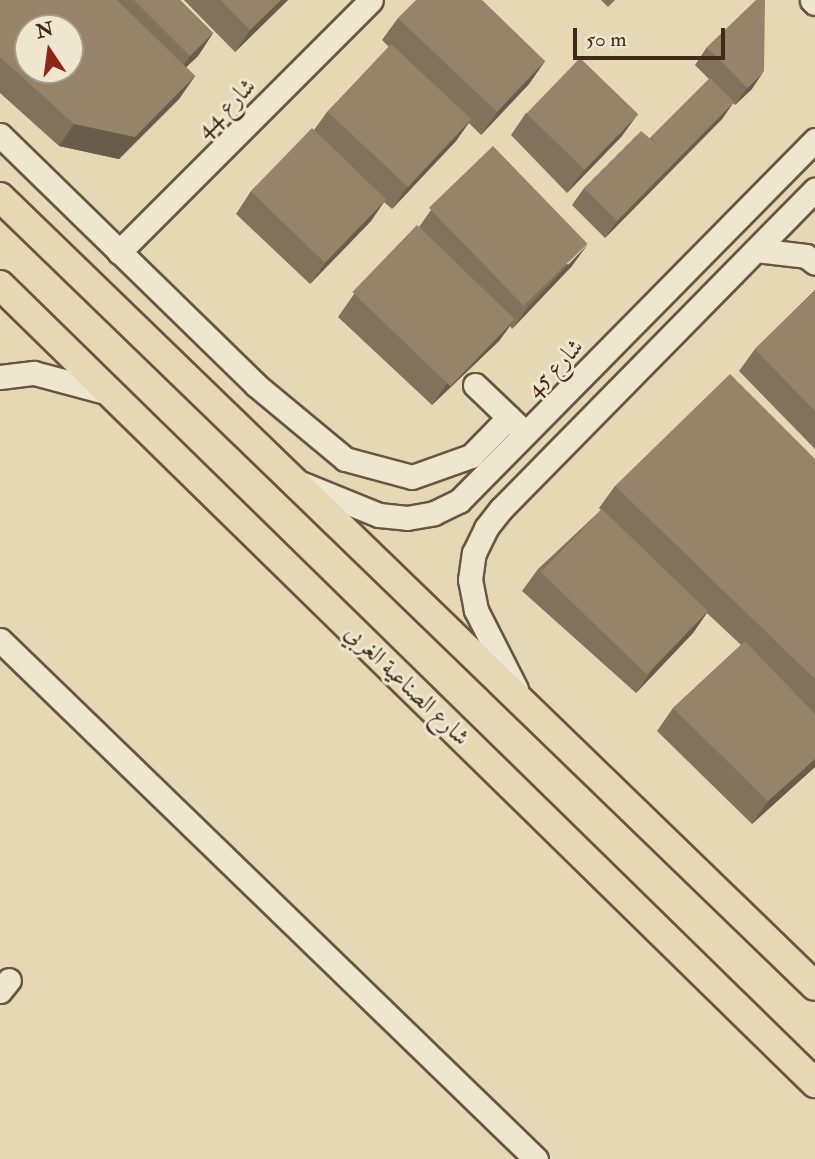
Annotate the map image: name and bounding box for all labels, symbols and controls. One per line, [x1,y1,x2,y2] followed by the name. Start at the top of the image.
[14,14,84,84] north arrow
[577,14,729,58] scale bar
[34,17,56,44] text: N
[586,26,627,53] text: 50 m
[190,72,262,144] street label: شارع 44
[520,333,590,403] street label: شارع 45
[339,618,475,752] street label: شارع الصناعية الغربي

